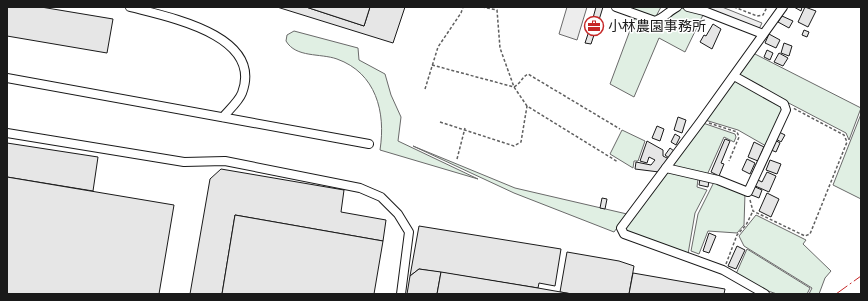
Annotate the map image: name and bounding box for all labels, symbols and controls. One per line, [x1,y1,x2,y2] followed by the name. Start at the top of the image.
[583,15,605,37] office icon: 小林農園事務所
[608,17,706,34] place label: 小林農園事務所

